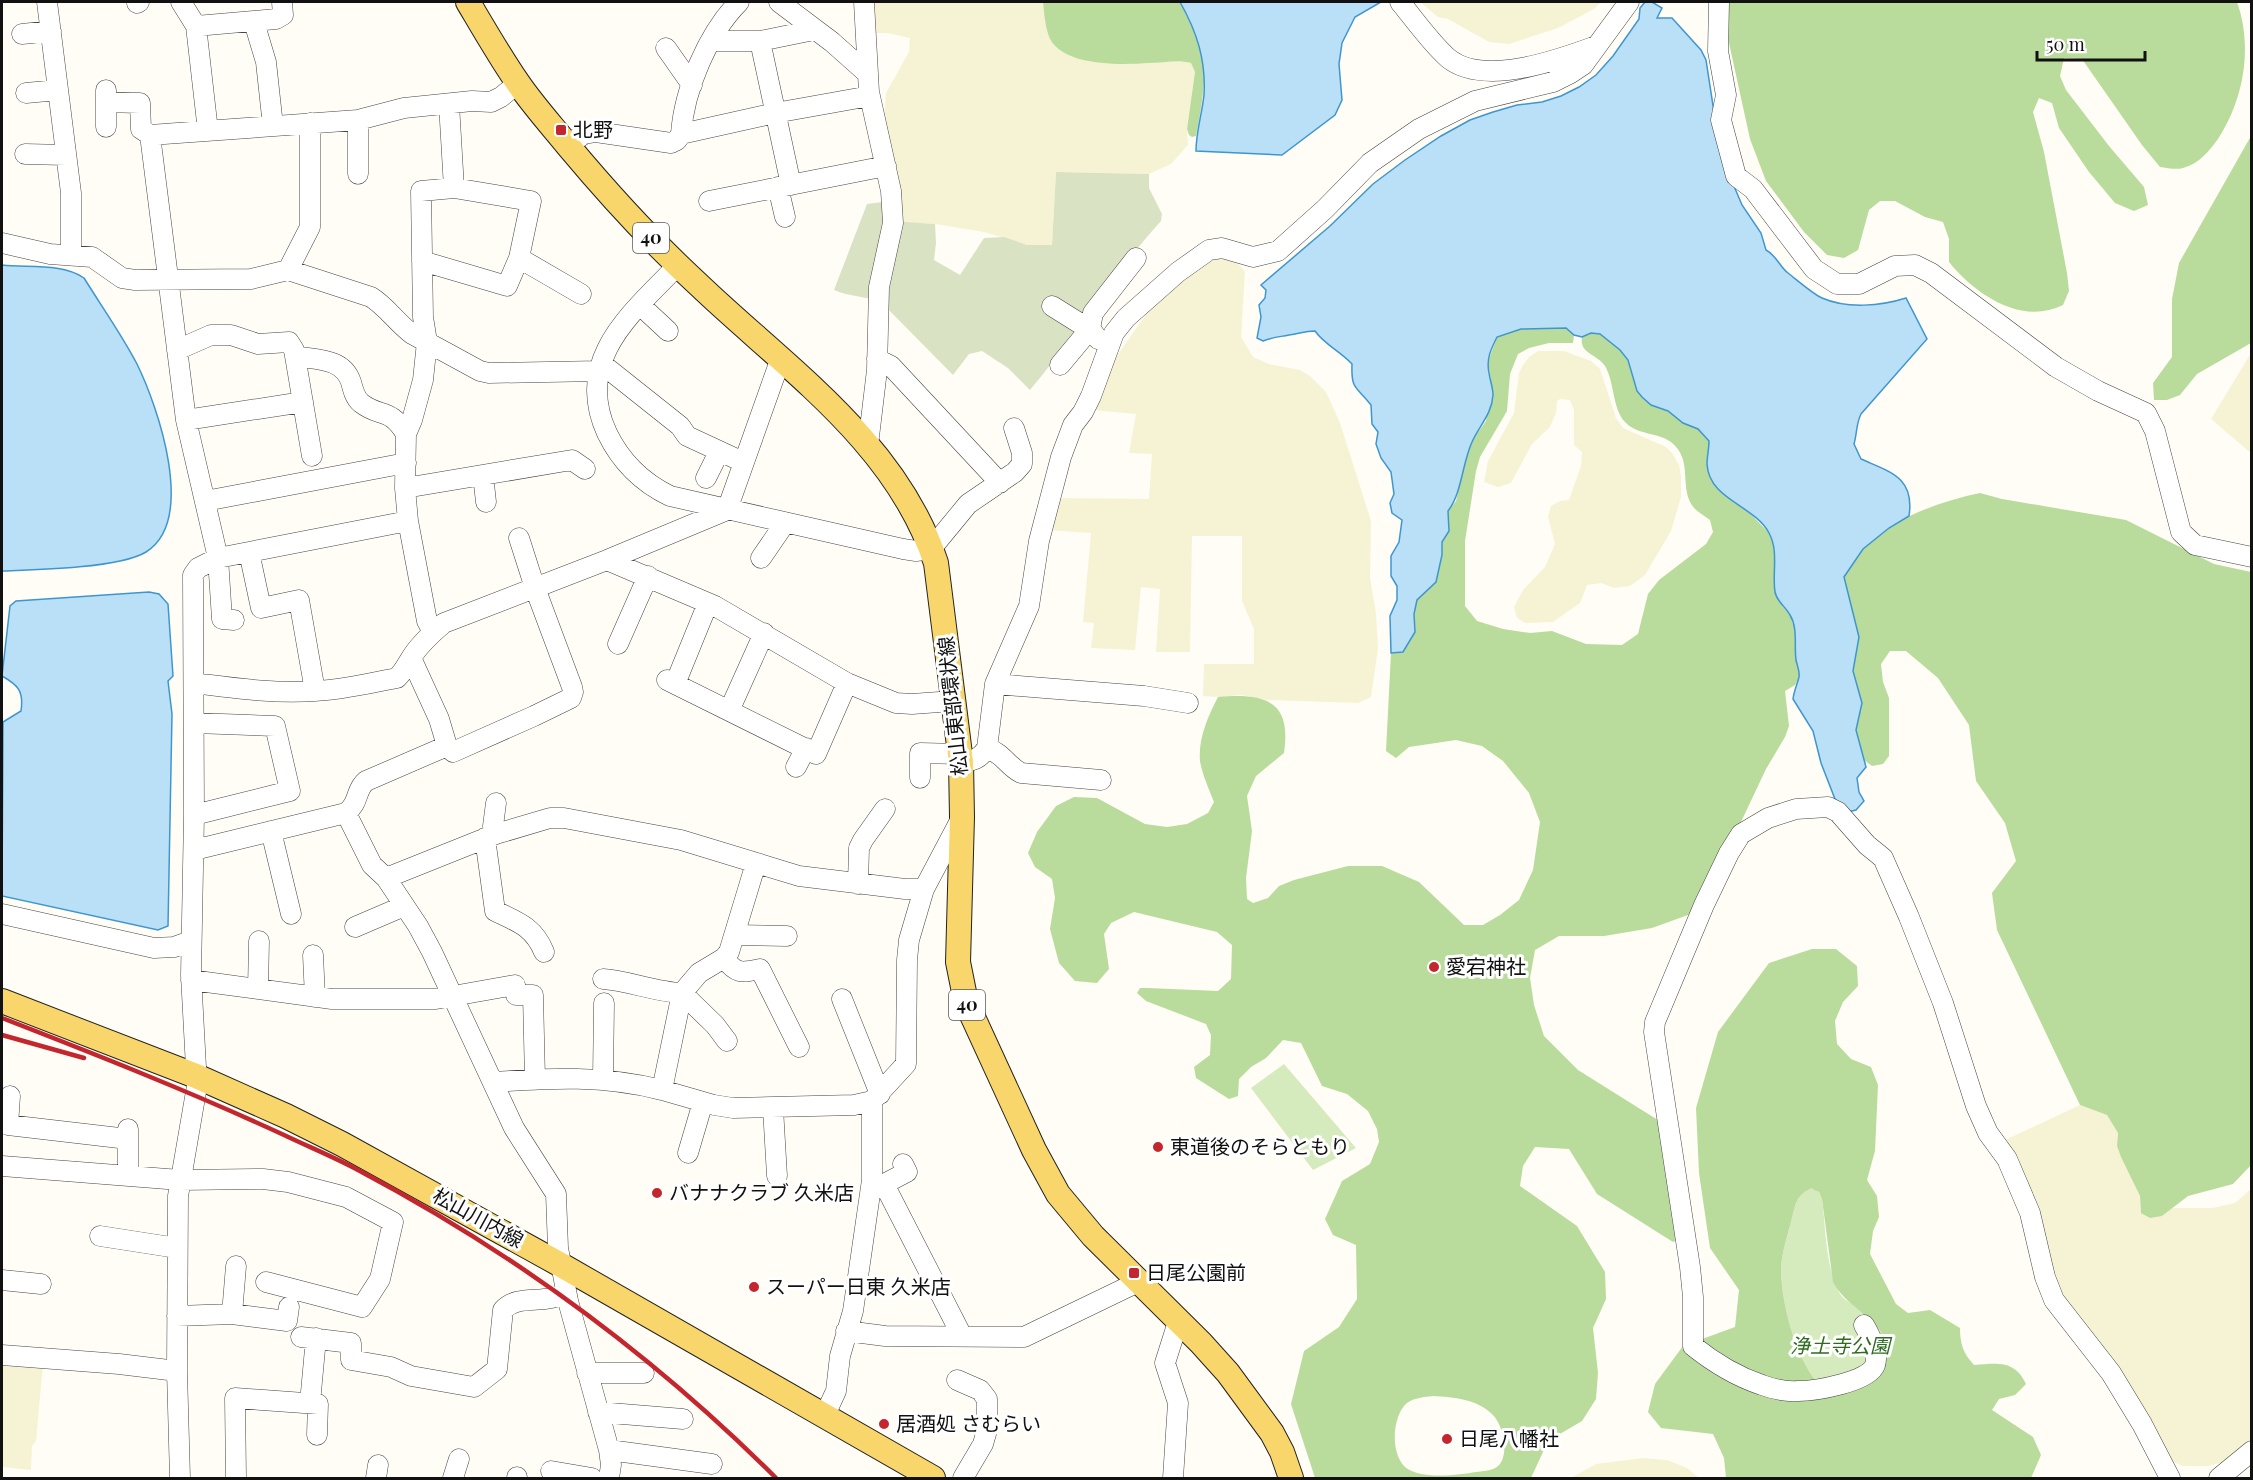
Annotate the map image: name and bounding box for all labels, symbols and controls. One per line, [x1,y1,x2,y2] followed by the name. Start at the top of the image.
[2037,24,2145,62] scale bar
[2046,32,2085,56] text: 50 m
[573,115,613,142] place label: 北野
[554,123,568,137] marker: 北野
[633,223,669,253] road number: 40
[931,635,972,777] street label: 松山東部環状線
[1446,952,1526,979] place label: 愛宕神社
[1427,960,1441,974] marker: 愛宕神社
[949,990,985,1020] road number: 40
[1170,1132,1350,1159] place label: 東道後のそらともり
[1151,1140,1165,1154] marker: 東道後のそらともり
[669,1178,854,1205] place label: バナナクラブ 久米店
[428,1181,529,1253] street label: 松山川内線
[650,1186,664,1200] marker: バナナクラブ 久米店
[1146,1258,1246,1285] place label: 日尾公園前
[1127,1266,1141,1280] marker: 日尾公園前
[766,1272,951,1299] place label: スーパー日東 久米店
[747,1280,761,1294] marker: スーパー日東 久米店
[1790,1331,1893,1358] park label: 浄土寺公園
[896,1409,1041,1436] place label: 居酒処 さむらい
[877,1417,891,1431] marker: 居酒処 さむらい
[1459,1424,1559,1451] place label: 日尾八幡社
[1440,1432,1454,1446] marker: 日尾八幡社

